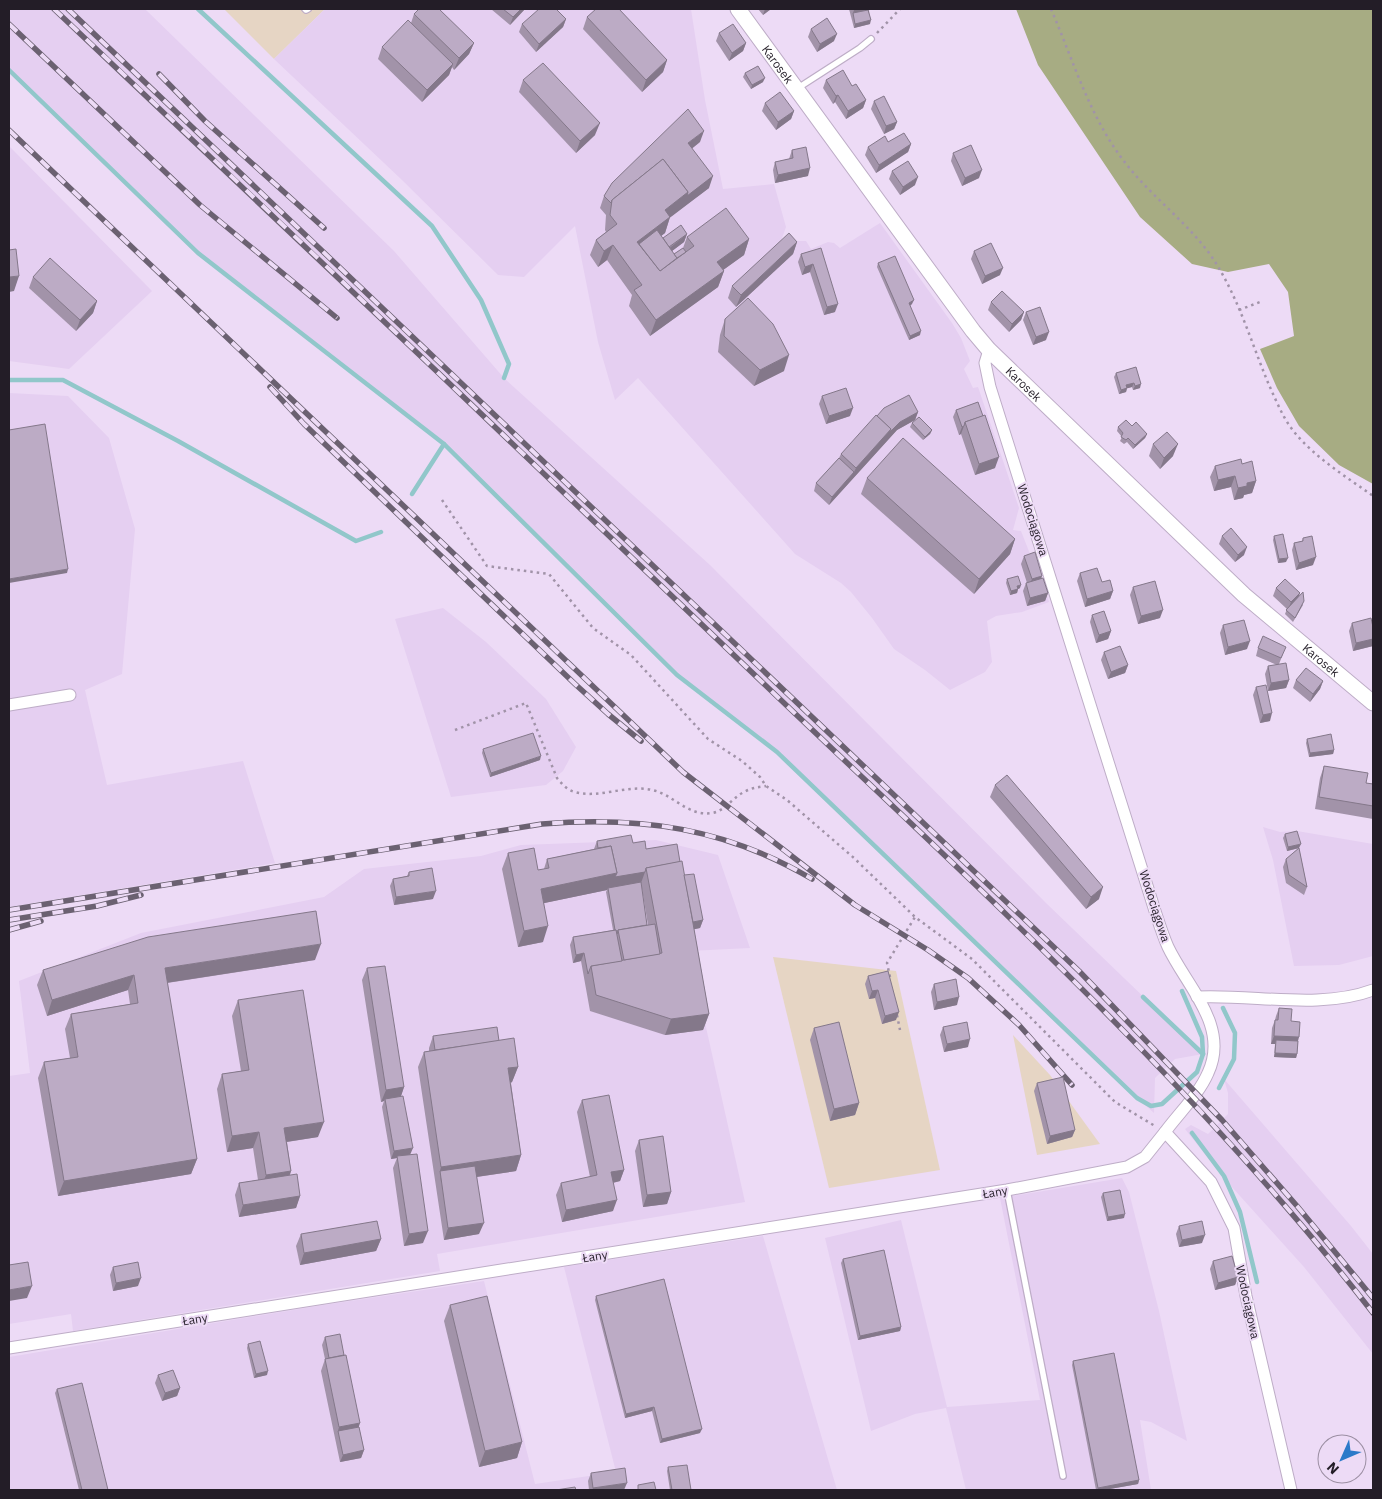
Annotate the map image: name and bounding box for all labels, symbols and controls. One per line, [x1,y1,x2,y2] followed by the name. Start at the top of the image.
[759,42,797,87] street label: Karosek
[1003,363,1045,405] street label: Karosek
[1014,482,1052,558] street label: Wodociągowa
[1300,640,1343,680] street label: Karosek
[1136,868,1174,944] street label: Wodociągowa
[980,1182,1009,1202] street label: Łany
[580,1247,609,1266] street label: Łany
[1233,1264,1263,1341] street label: Wodociągowa
[180,1310,209,1329] street label: Łany
[1317,1434,1367,1484] north arrow
[1323,1458,1343,1478] text: N

